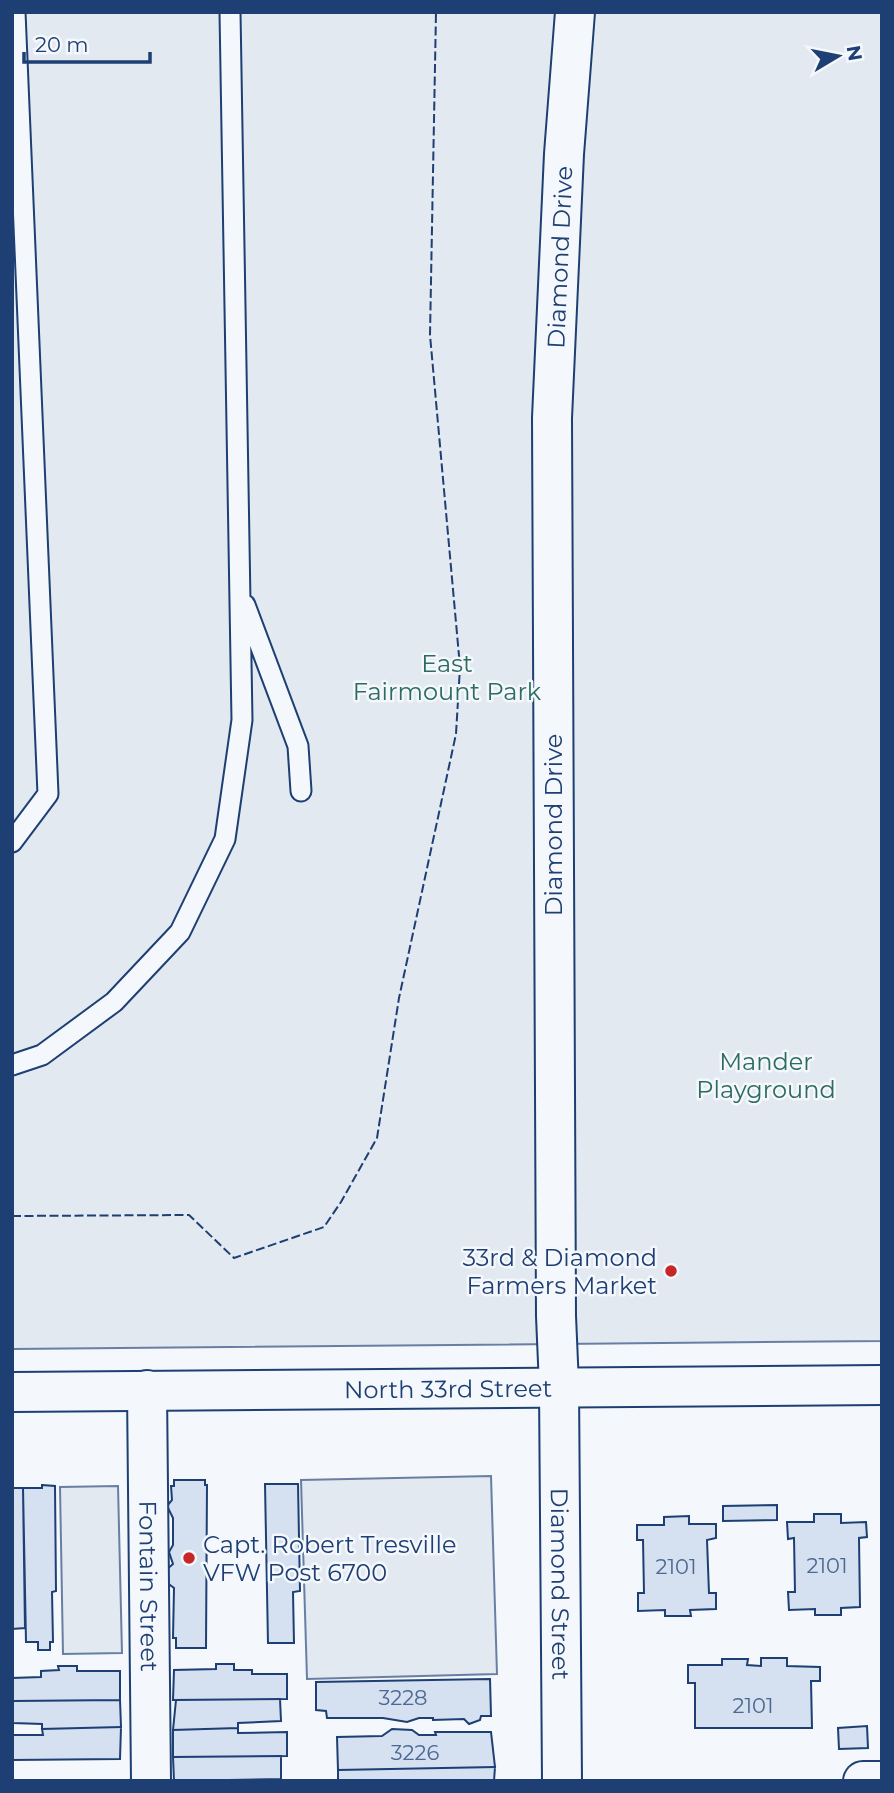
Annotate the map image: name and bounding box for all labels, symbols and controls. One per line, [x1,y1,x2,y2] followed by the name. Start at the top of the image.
[24,21,150,65] scale bar
[803,21,873,91] north arrow
[35,32,89,57] text: 20 m
[842,44,867,63] text: N
[541,165,578,349] street label: Diamond Drive
[353,649,542,706] park label: East Fairmount Park
[539,734,568,916] street label: Diamond Drive
[696,1047,836,1104] park label: Mander Playground
[462,1243,657,1300] place label: 33rd & Diamond Farmers Market
[663,1263,679,1279] marker: 33rd & Diamond Farmers Market
[344,1373,553,1404] street label: North 33rd Street
[545,1488,576,1681] street label: Diamond Street
[134,1500,164,1672] street label: Fontain Street
[203,1530,456,1587] place label: Capt. Robert Tresville VFW Post 6700
[181,1550,197,1566] marker: Capt. Robert Tresville VFW Post 6700
[807,1553,848,1578] house number: 2101
[656,1554,697,1579] house number: 2101
[379,1685,428,1710] house number: 3228
[733,1693,774,1718] house number: 2101
[391,1740,439,1765] house number: 3226

